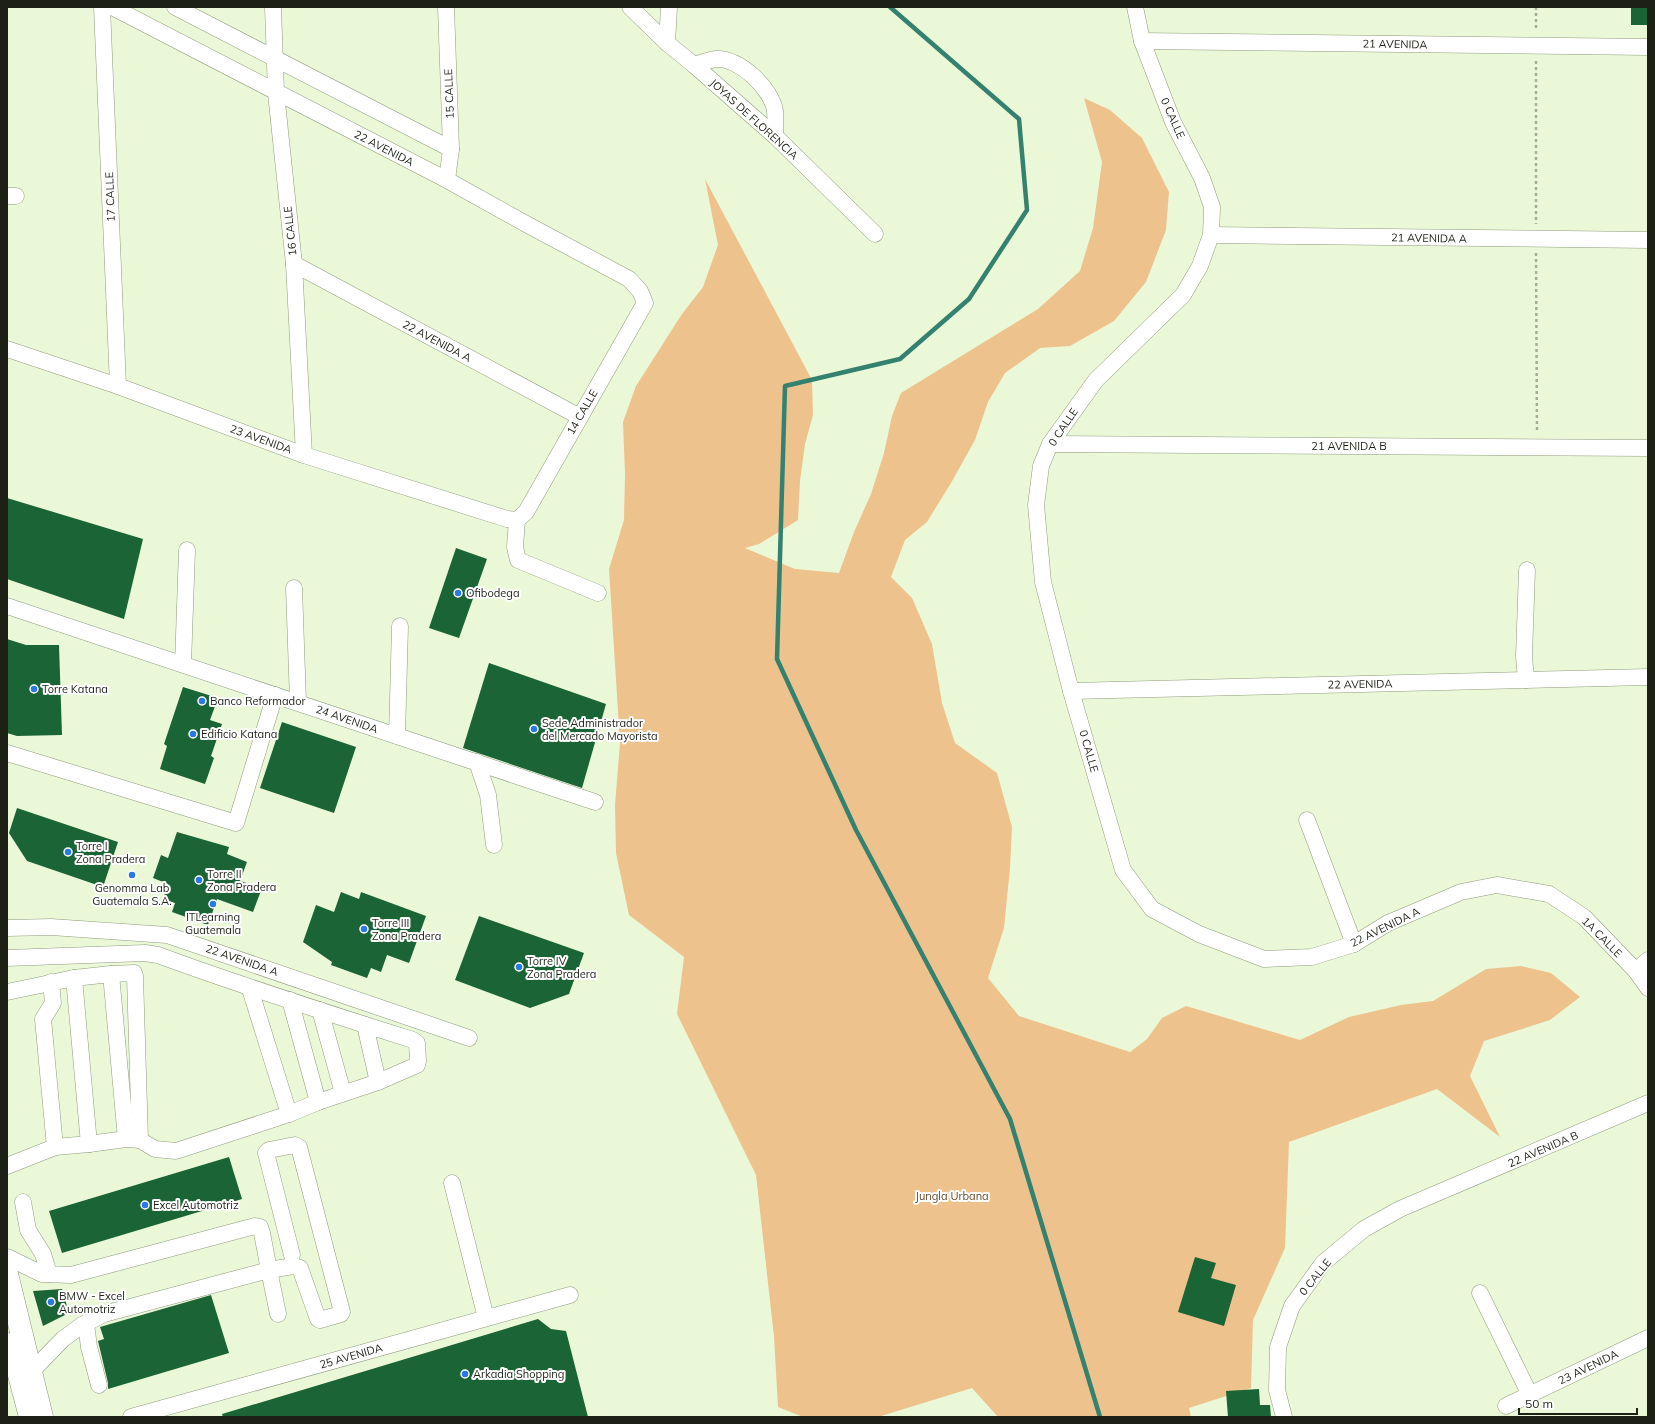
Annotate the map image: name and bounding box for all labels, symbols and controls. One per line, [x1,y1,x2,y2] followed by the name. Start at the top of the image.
[1362,36,1428,52] street label: 21 AVENIDA
[441,69,457,119] street label: 15 CALLE
[707,76,801,162] street label: JOYAS DE FLORENCIA
[1158,95,1188,141] street label: 0 CALLE
[352,127,416,169] street label: 22 AVENIDA
[102,172,118,222] street label: 17 CALLE
[280,205,300,257] street label: 16 CALLE
[1391,230,1467,246] street label: 21 AVENIDA A
[400,317,474,365] street label: 22 AVENIDA A
[563,387,601,437] street label: 14 CALLE
[1045,405,1081,449] street label: 0 CALLE
[228,421,294,457] street label: 23 AVENIDA
[1311,439,1387,453] street label: 21 AVENIDA B
[466,586,520,600] place label: Ofibodega
[453,588,463,598] marker: Ofibodega
[1327,676,1393,692] street label: 22 AVENIDA
[42,682,108,696] place label: Torre Katana
[29,684,39,694] marker: Torre Katana
[210,694,305,708] place label: Banco Reformador
[197,696,207,706] marker: Banco Reformador
[314,702,380,736] street label: 24 AVENIDA
[542,716,658,743] place label: Sede Administrador del Mercado Mayorista
[529,724,539,734] marker: Sede Administrador del Mercado Mayorista
[201,727,277,741] place label: Edificio Katana
[1076,728,1102,774] street label: 0 CALLE
[188,729,198,739] marker: Edificio Katana
[76,839,145,866] place label: Torre I Zona Pradera
[63,847,73,857] marker: Torre I Zona Pradera
[207,867,276,894] place label: Torre II Zona Pradera
[127,870,137,880] marker: Genomma Lab Guatemala S.A.
[194,875,204,885] marker: Torre II Zona Pradera
[92,881,172,908] place label: Genomma Lab Guatemala S.A.
[208,899,218,909] marker: ITLearning Guatemala
[1348,904,1422,950] street label: 22 AVENIDA A
[185,910,241,937] place label: ITLearning Guatemala
[1579,914,1625,960] street label: 1A CALLE
[372,916,441,943] place label: Torre III Zona Pradera
[359,924,369,934] marker: Torre III Zona Pradera
[204,941,280,979] street label: 22 AVENIDA A
[527,954,596,981] place label: Torre IV Zona Pradera
[514,962,524,972] marker: Torre IV Zona Pradera
[1506,1128,1580,1170] street label: 22 AVENIDA B
[915,1189,989,1203] park label: Jungla Urbana
[153,1198,239,1212] place label: Excel Automotriz
[140,1200,150,1210] marker: Excel Automotriz
[1296,1256,1334,1298] street label: 0 CALLE
[59,1289,125,1316] place label: BMW - Excel Automotriz
[46,1297,56,1307] marker: BMW - Excel Automotriz
[318,1340,384,1372] street label: 25 AVENIDA
[1556,1346,1620,1388] street label: 23 AVENIDA
[473,1367,564,1381] place label: Arkadia Shopping
[460,1369,470,1379] marker: Arkadia Shopping
[1519,1390,1637,1416] scale bar
[1525,1396,1553,1411] text: 50 m

